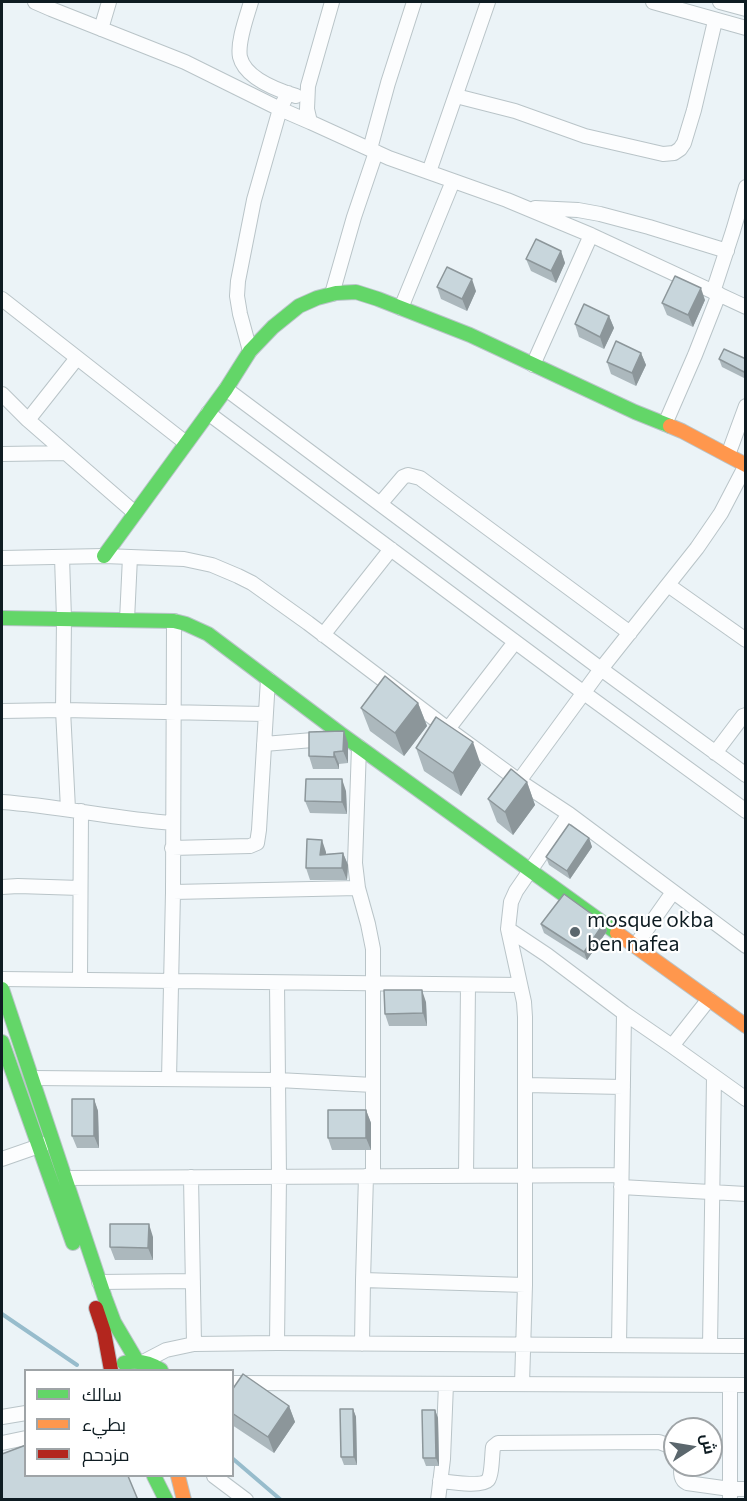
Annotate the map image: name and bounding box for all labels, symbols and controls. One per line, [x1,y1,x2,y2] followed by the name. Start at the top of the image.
[587,907,714,957] place label: mosque okba ben nafea
[568,925,582,939] marker: mosque okba ben nafea
[24,1369,234,1477] legend
[82,1383,122,1405] text: سالك
[82,1413,126,1435] text: بطيء
[663,1417,723,1477] north arrow
[698,1432,721,1456] text: ش
[82,1443,130,1465] text: مزدحم

